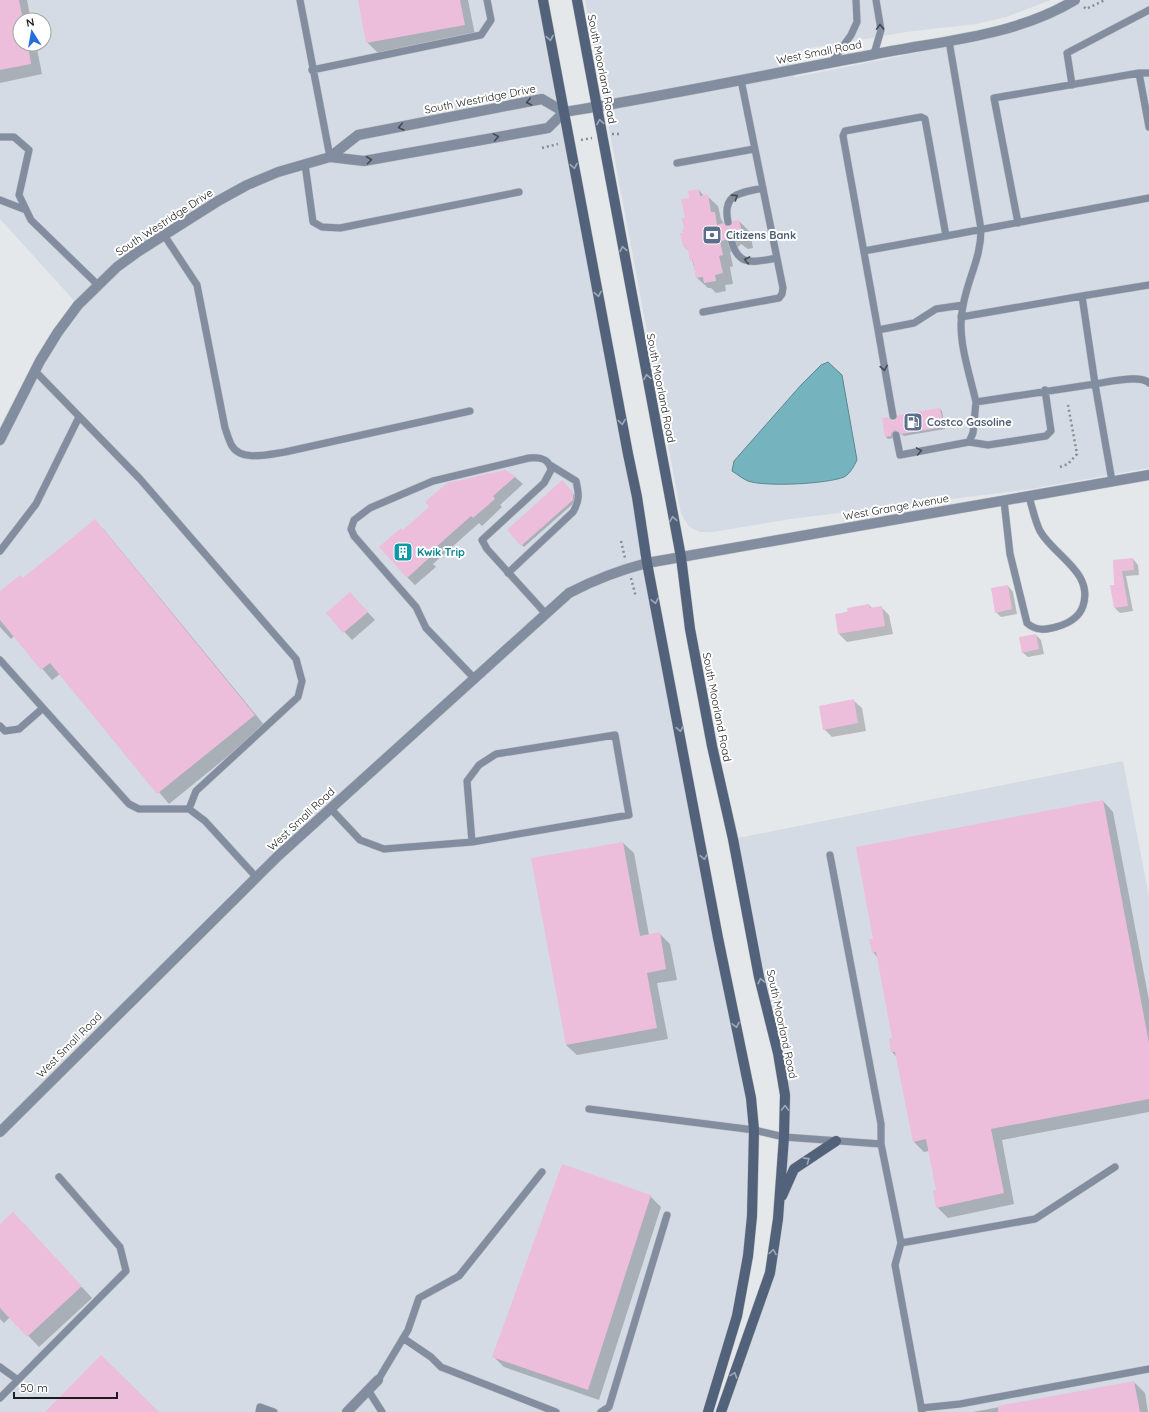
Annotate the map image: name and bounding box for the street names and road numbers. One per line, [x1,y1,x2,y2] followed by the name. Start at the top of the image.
[585,13,619,125] street label: South Moorland Road
[775,37,863,67] street label: West Small Road
[423,81,537,117] street label: South Westridge Drive
[113,185,215,259] street label: South Westridge Drive
[644,332,678,444] street label: South Moorland Road
[842,491,950,523] street label: West Grange Avenue
[700,651,734,763] street label: South Moorland Road
[264,784,338,854] street label: West Small Road
[764,968,800,1080] street label: South Moorland Road
[33,1009,105,1081] street label: West Small Road

